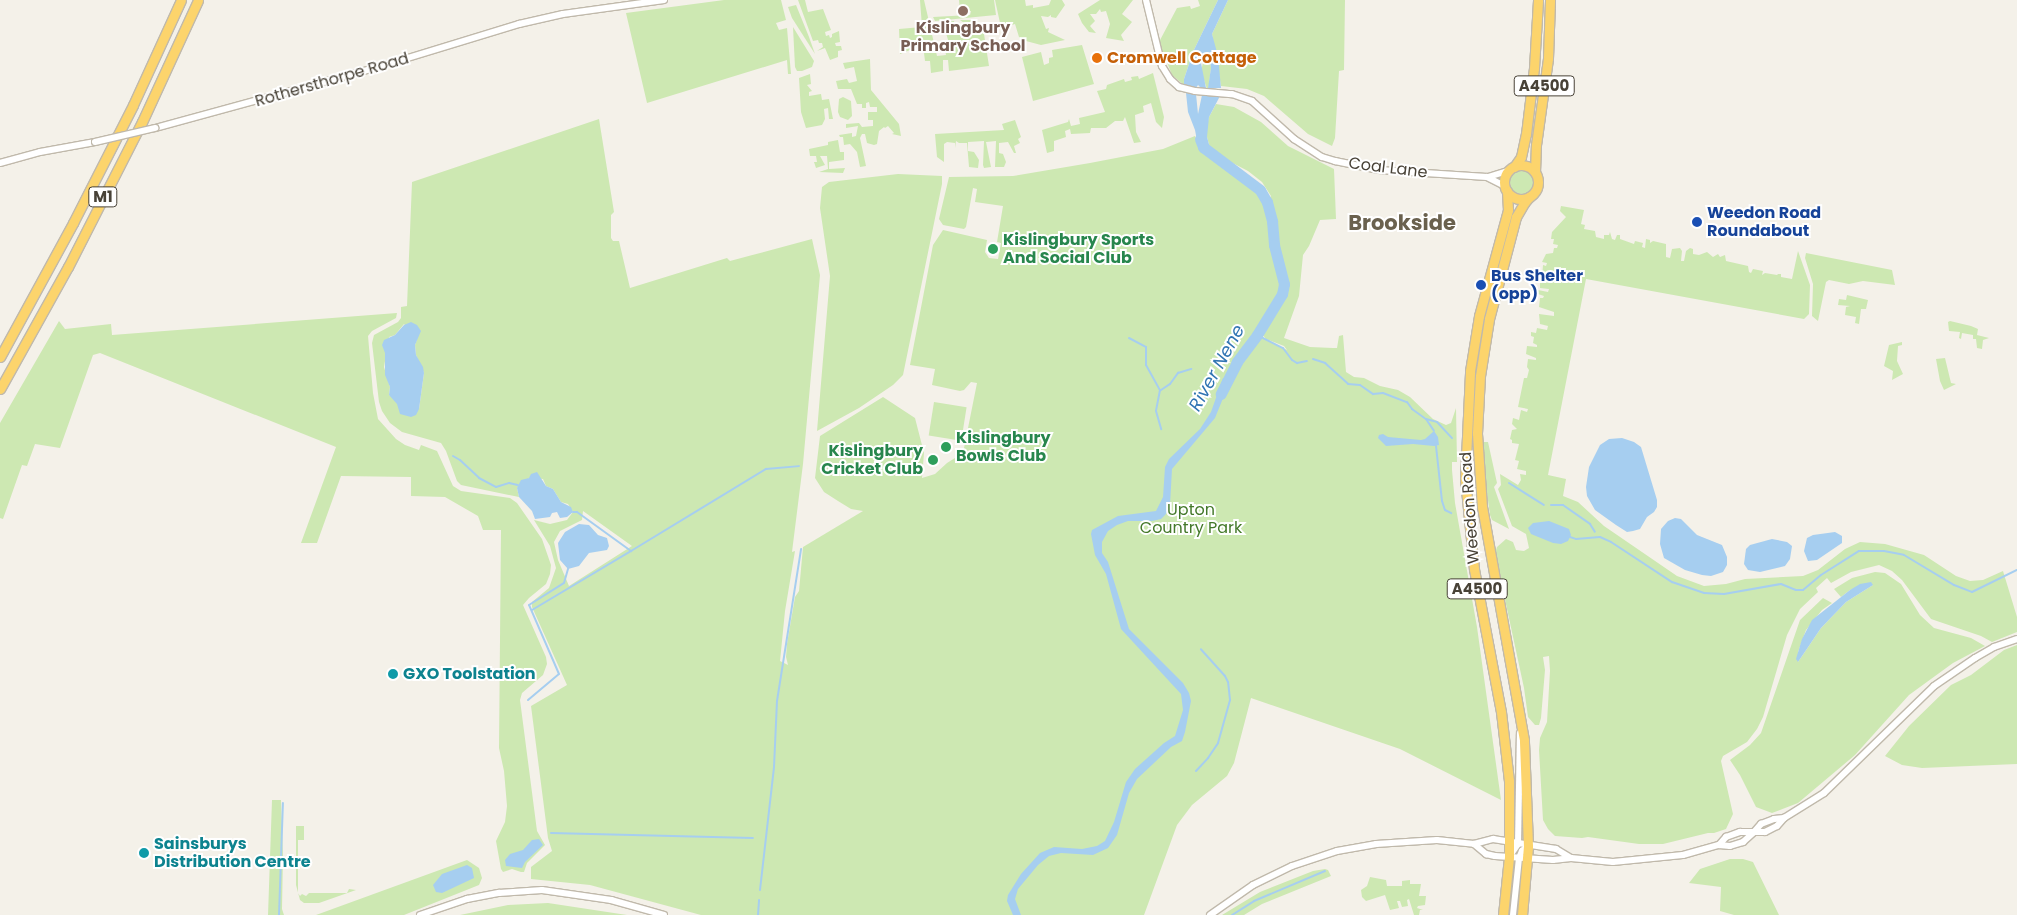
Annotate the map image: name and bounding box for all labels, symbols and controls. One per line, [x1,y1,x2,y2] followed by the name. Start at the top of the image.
[957,5,969,17] marker: Kislingbury Primary School
[900,18,1026,56] place label: Kislingbury Primary School
[1107,48,1257,68] place label: Cromwell Cottage
[253,49,411,111] street label: Rothersthorpe Road
[1091,52,1103,64] marker: Cromwell Cottage
[1513,74,1575,98] road number: A4500
[1347,154,1429,182] street label: Coal Lane
[88,184,118,210] road number: M1
[1707,203,1821,241] place label: Weedon Road Roundabout
[1348,210,1456,236] district label: Brookside
[1691,216,1703,228] marker: Weedon Road Roundabout
[1003,230,1154,268] place label: Kislingbury Sports And Social Club
[987,243,999,255] marker: Kislingbury Sports And Social Club
[1491,266,1583,304] place label: Bus Shelter (opp)
[1475,279,1487,291] marker: Bus Shelter (opp)
[1184,321,1250,415] water label: River Nene
[956,428,1050,466] place label: Kislingbury Bowls Club
[821,441,923,479] place label: Kislingbury Cricket Club
[940,441,952,453] marker: Kislingbury Bowls Club
[1456,451,1484,565] street label: Weedon Road
[927,454,939,466] marker: Kislingbury Cricket Club
[1140,500,1242,538] park label: Upton Country Park
[1446,576,1508,602] road number: A4500
[403,664,536,684] place label: GXO Toolstation
[387,668,399,680] marker: GXO Toolstation
[154,834,311,872] place label: Sainsburys Distribution Centre
[138,847,150,859] marker: Sainsburys Distribution Centre

